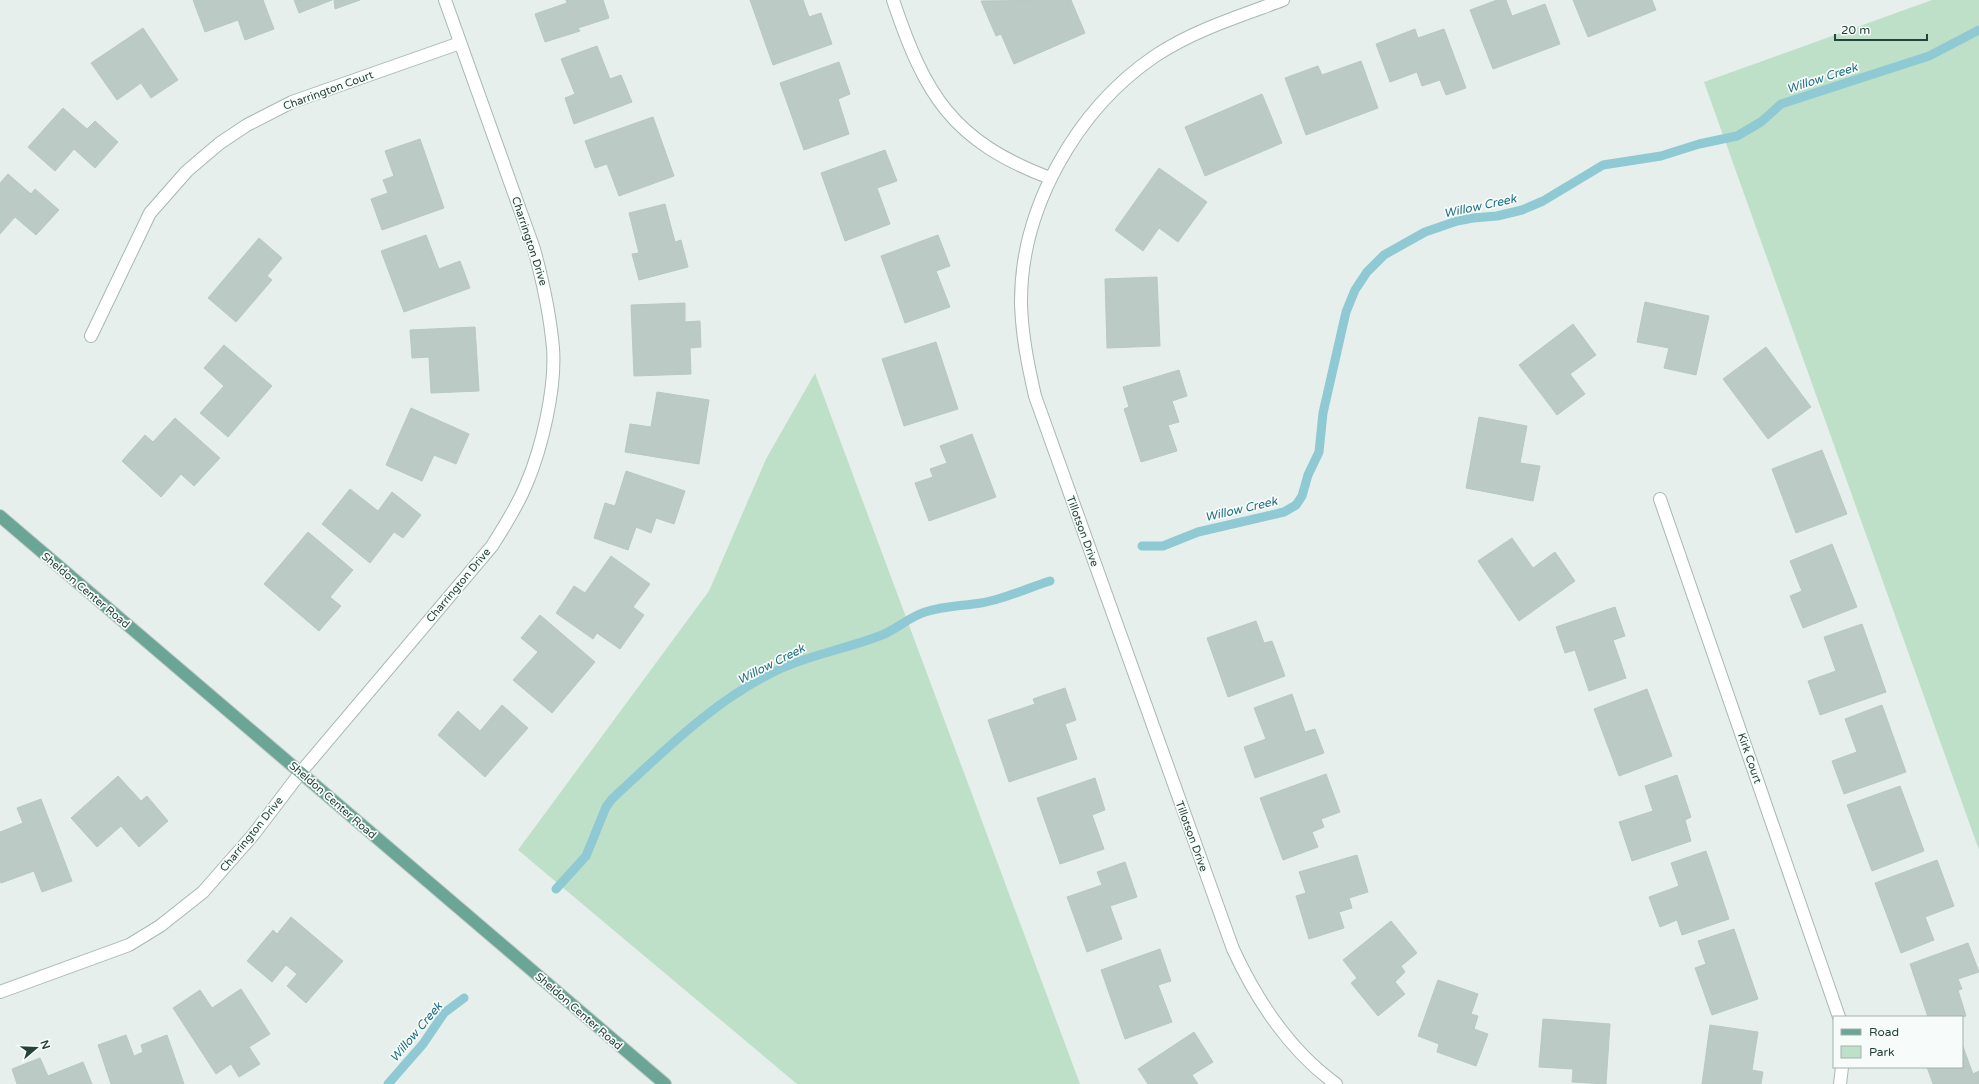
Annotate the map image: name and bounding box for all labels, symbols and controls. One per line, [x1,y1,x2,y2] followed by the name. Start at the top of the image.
[1835,16,1927,42] scale bar
[1841,23,1870,37] text: 20 m
[1785,60,1861,96] water label: Willow Creek
[281,68,375,113] street label: Charrington Court
[1443,191,1519,220] water label: Willow Creek
[509,195,550,287] street label: Charrington Drive
[1064,494,1101,568] street label: Tillotson Drive
[1204,494,1280,524] water label: Willow Creek
[424,546,493,625] street label: Charrington Drive
[39,550,132,631] street label: Sheldon Center Road
[735,640,808,687] water label: Willow Creek
[1735,731,1764,785] street label: Kirk Court
[287,759,379,842] street label: Sheldon Center Road
[217,794,286,874] street label: Charrington Drive
[1173,799,1210,873] street label: Tillotson Drive
[533,970,625,1053] street label: Sheldon Center Road
[387,998,446,1065] water label: Willow Creek
[1833,1016,1963,1068] legend
[1869,1025,1899,1039] text: Road
[16,1028,56,1068] north arrow
[37,1039,53,1051] text: N
[1869,1045,1895,1059] text: Park

